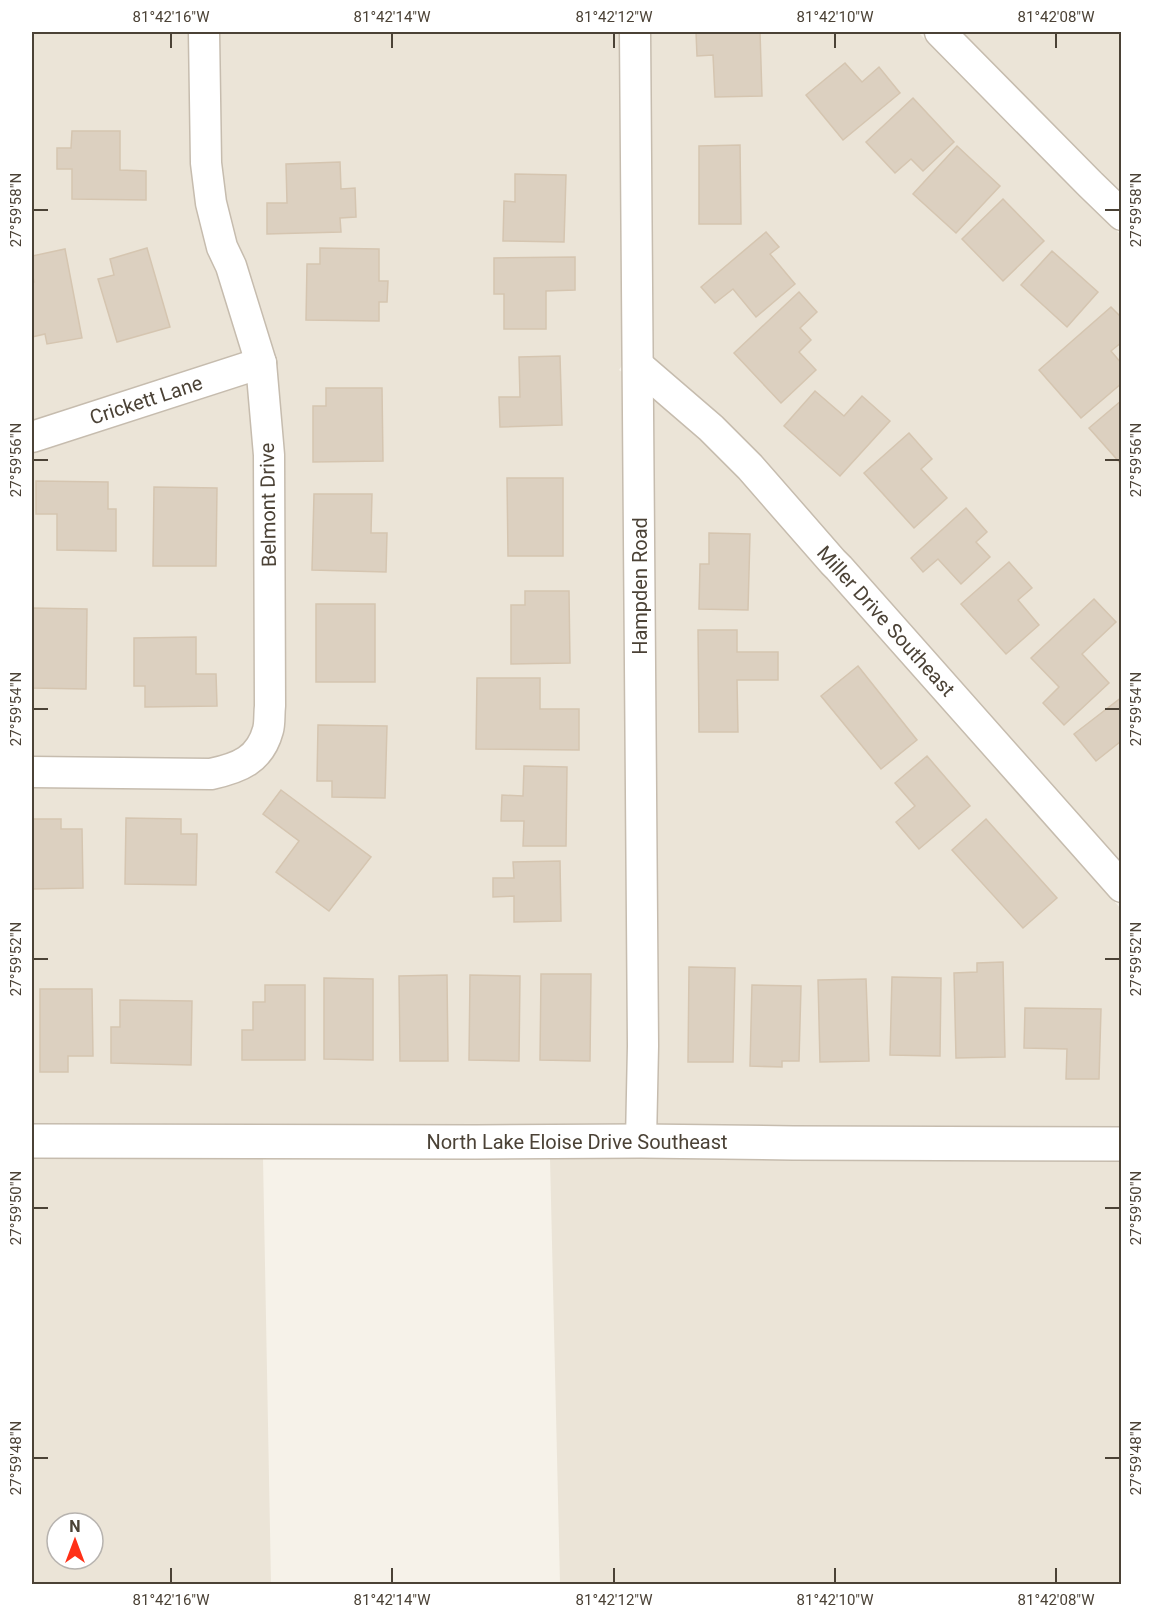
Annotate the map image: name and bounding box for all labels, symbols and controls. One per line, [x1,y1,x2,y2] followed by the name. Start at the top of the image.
[133,8,209,26] text: 81°42'16"W
[354,8,430,26] text: 81°42'14"W
[576,8,652,26] text: 81°42'12"W
[797,8,873,26] text: 81°42'10"W
[1018,8,1094,26] text: 81°42'08"W
[7,173,25,247] text: 27°59'58"N
[1127,173,1145,247] text: 27°59'58"N
[87,371,205,429] street label: Crickett Lane
[7,423,25,497] text: 27°59'56"N
[1127,423,1145,497] text: 27°59'56"N
[255,443,281,567] street label: Belmont Drive
[628,517,652,655] street label: Hampden Road
[812,541,960,701] street label: Miller Drive Southeast
[7,672,25,746] text: 27°59'54"N
[1127,672,1145,746] text: 27°59'54"N
[7,922,25,996] text: 27°59'52"N
[1127,922,1145,996] text: 27°59'52"N
[426,1130,728,1154] street label: North Lake Eloise Drive Southeast
[7,1171,25,1245] text: 27°59'50"N
[1127,1171,1145,1245] text: 27°59'50"N
[7,1421,25,1495] text: 27°59'48"N
[1127,1421,1145,1495] text: 27°59'48"N
[45,1511,105,1571] north arrow
[69,1517,81,1536] text: N
[133,1591,209,1609] text: 81°42'16"W
[354,1591,430,1609] text: 81°42'14"W
[576,1591,652,1609] text: 81°42'12"W
[797,1591,873,1609] text: 81°42'10"W
[1018,1591,1094,1609] text: 81°42'08"W

